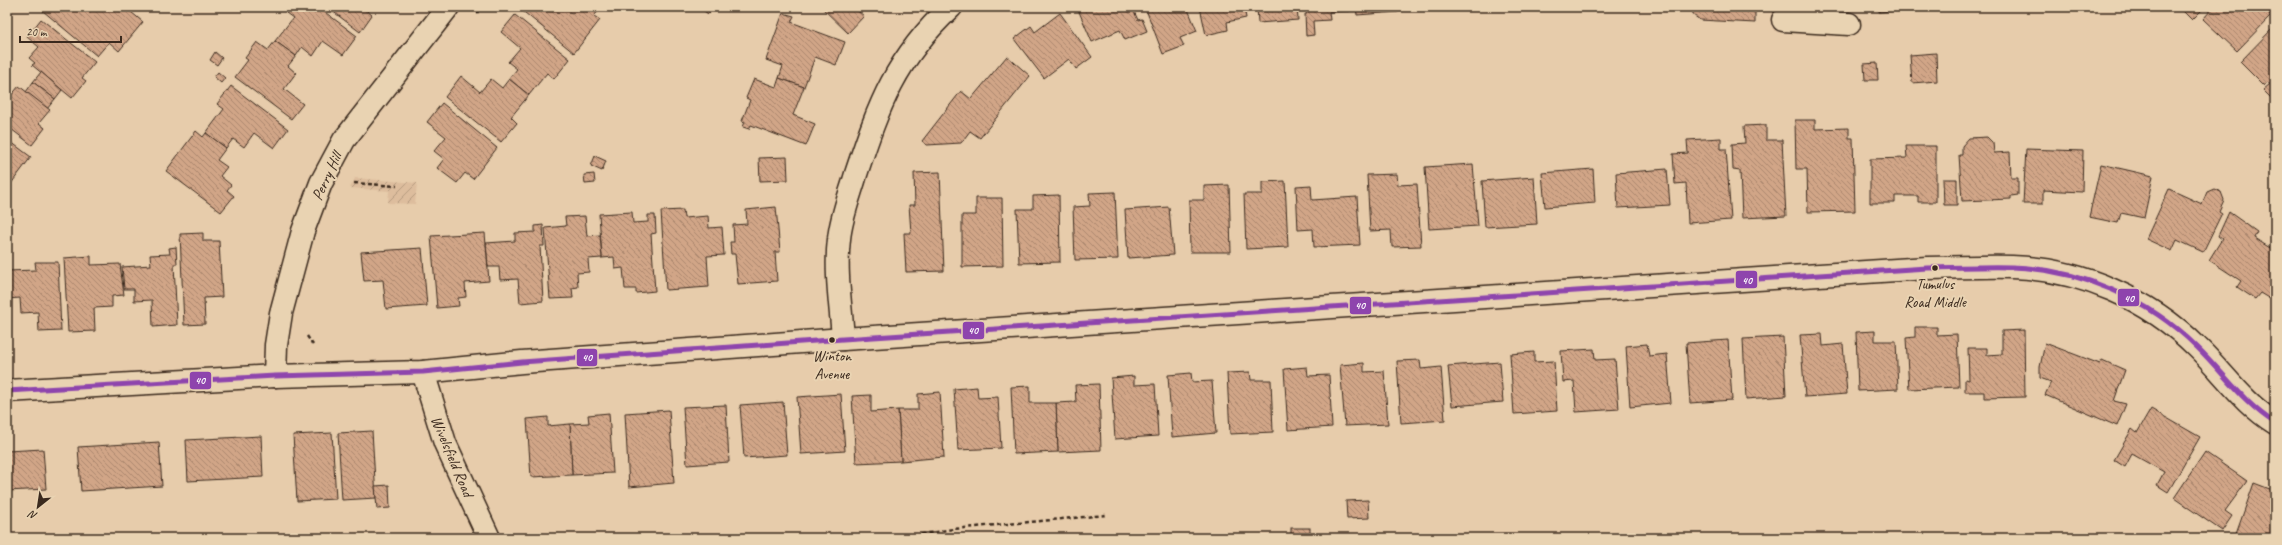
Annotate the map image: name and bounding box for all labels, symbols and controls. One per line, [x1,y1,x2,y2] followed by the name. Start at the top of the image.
[20,18,121,44] scale bar
[26,24,48,40] text: 20 m
[307,146,348,204] street label: Perry Hill
[1930,263,1940,273] marker: Tumulus Road Middle
[1735,270,1758,289] line badge: 40
[1742,273,1753,287] text: 40
[1904,275,1967,312] place label: Tumulus Road Middle
[2117,288,2140,307] line badge: 40
[2124,291,2135,305] text: 40
[1349,296,1372,315] line badge: 40
[1355,298,1366,312] text: 40
[962,321,985,340] line badge: 40
[968,323,979,337] text: 40
[827,335,837,345] marker: Winton Avenue
[813,347,852,384] place label: Winton Avenue
[576,348,598,367] line badge: 40
[582,350,593,364] text: 40
[189,371,212,390] line badge: 40
[195,373,206,387] text: 40
[426,413,479,502] street label: Wivelsfield Road
[18,487,58,527] north arrow
[25,507,39,523] text: N

